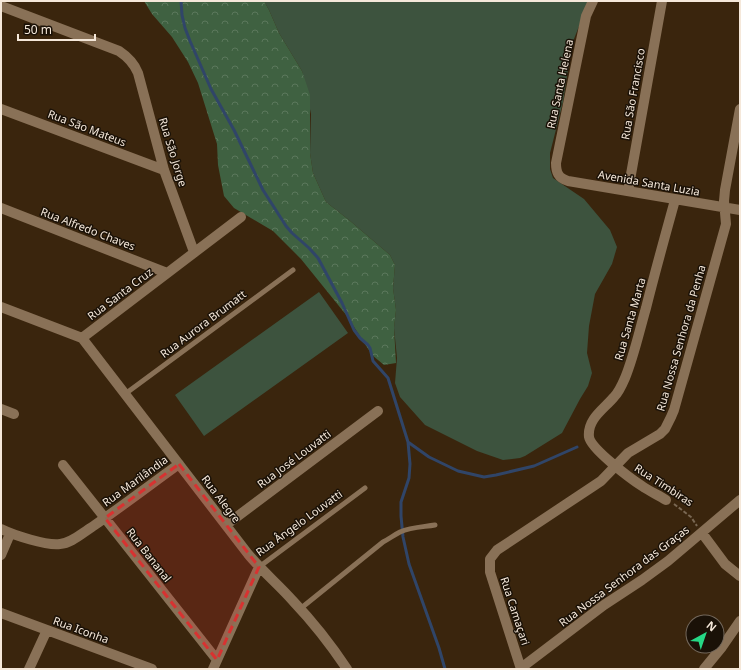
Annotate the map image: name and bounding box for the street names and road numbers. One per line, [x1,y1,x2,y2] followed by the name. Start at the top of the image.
[543,38,576,130] street label: Rua Santa Helena
[617,47,648,141] street label: Rua São Francisco
[46,106,129,149] street label: Rua São Mateus
[156,115,191,188] street label: Rua São Jorge
[597,166,701,199] street label: Avenida Santa Luzia
[39,204,138,253] street label: Rua Alfredo Chaves
[652,263,709,413] street label: Rua Nossa Senhora da Penha
[84,264,155,323] street label: Rua Santa Cruz
[611,276,649,362] street label: Rua Santa Marta
[157,286,249,361] street label: Rua Aurora Brumatt
[254,426,334,491] street label: Rua José Louvatti
[99,452,171,510] street label: Rua Marilândia
[632,460,697,509] street label: Rua Timbiras
[199,472,244,526] street label: Rua Alegre
[252,486,345,559] street label: Rua Ângelo Louvatti
[556,522,692,630] street label: Rua Nossa Senhora das Graças
[124,525,175,585] street label: Rua Bananal
[497,575,534,647] street label: Rua Camaçari
[51,613,111,647] street label: Rua Iconha

